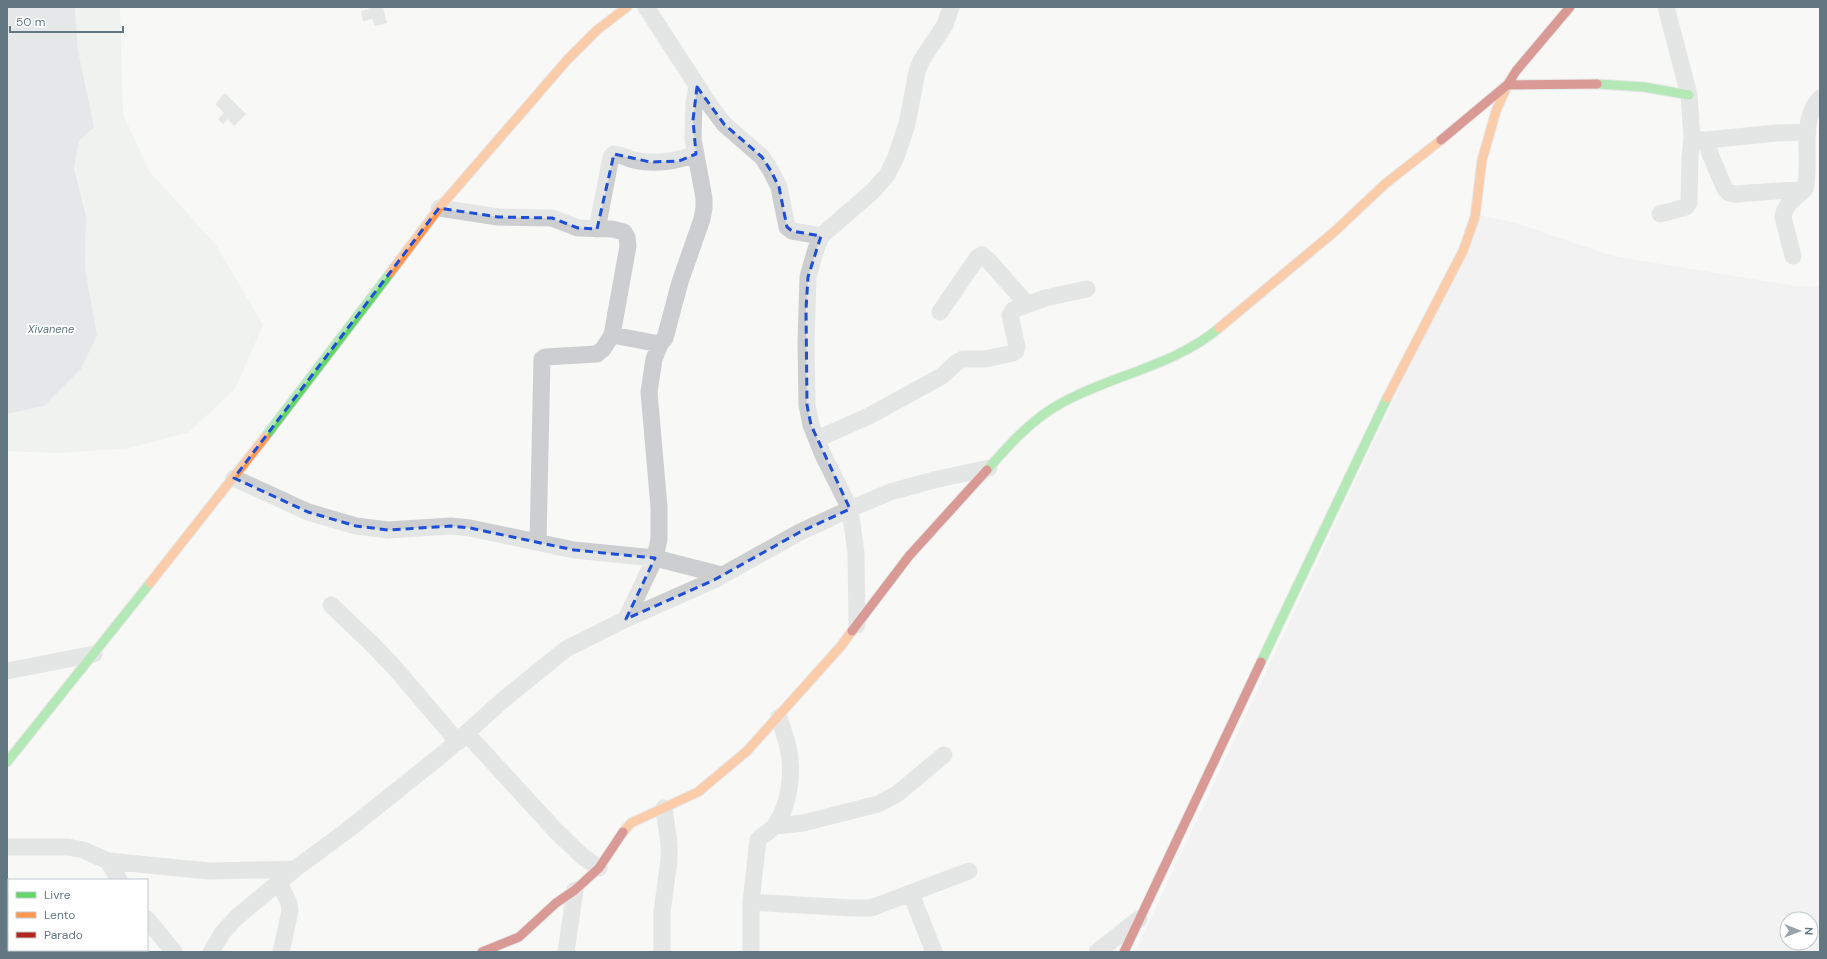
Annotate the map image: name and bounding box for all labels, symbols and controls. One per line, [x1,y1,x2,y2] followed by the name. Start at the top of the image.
[10,8,123,34] scale bar
[16,14,45,30] text: 50 m
[27,322,74,336] water label: Xivanene
[8,879,148,951] legend
[44,887,71,903] text: Livre
[44,907,75,923] text: Lento
[1779,911,1819,951] north arrow
[44,927,83,943] text: Parado
[1802,927,1816,935] text: N

